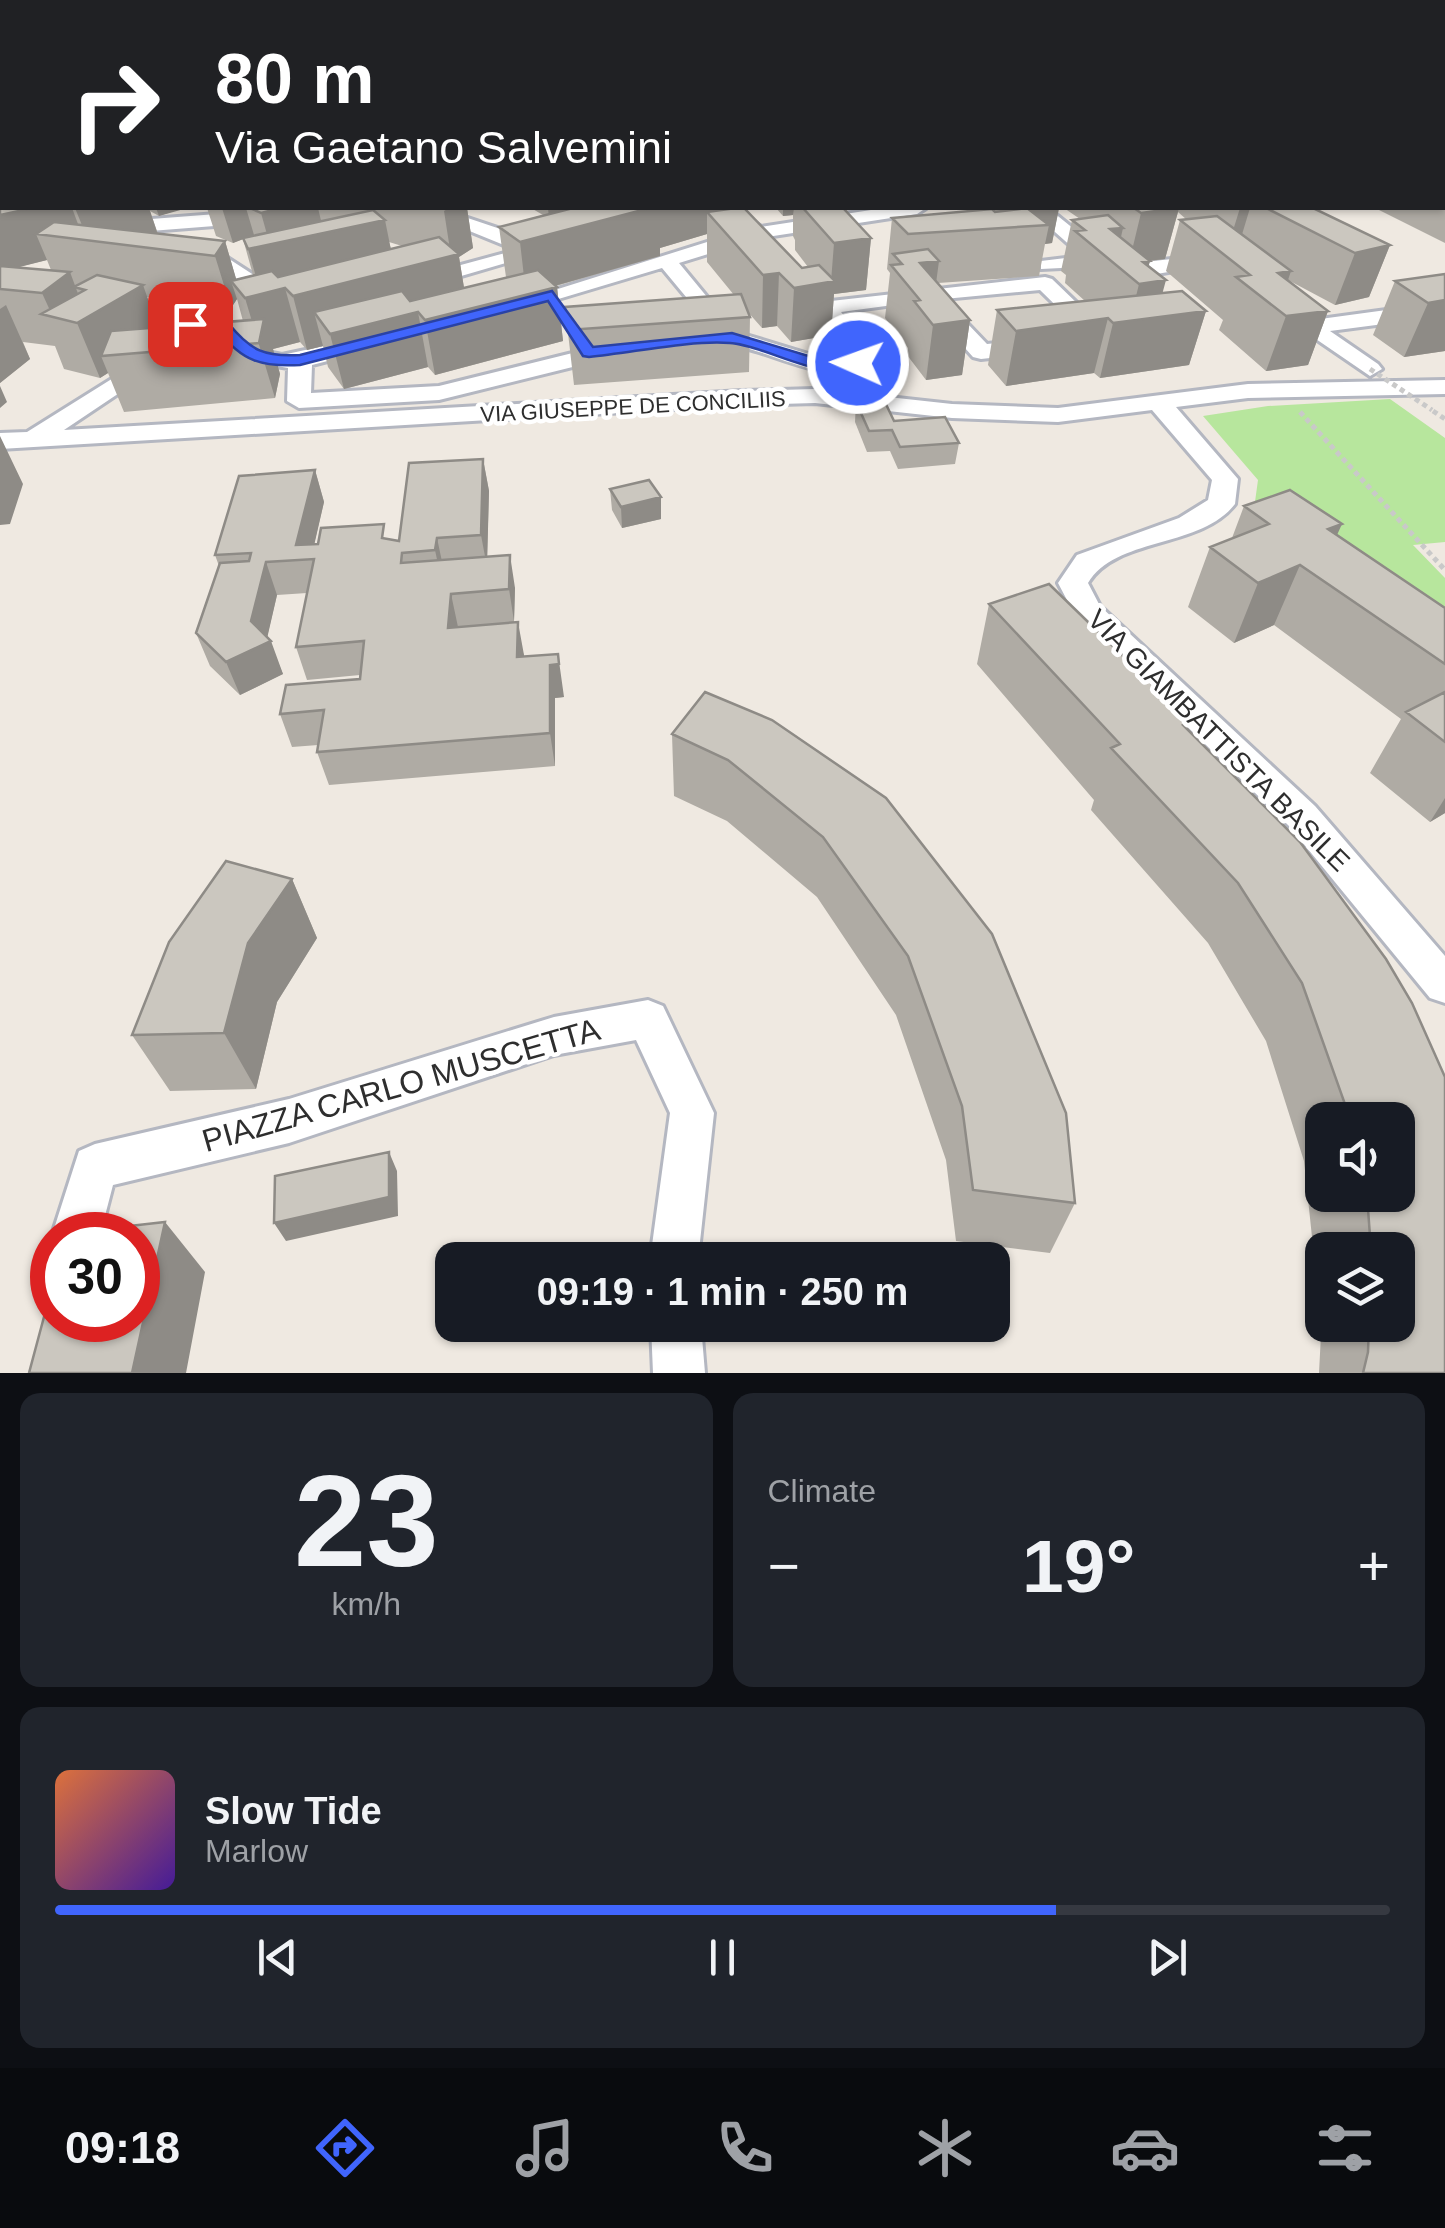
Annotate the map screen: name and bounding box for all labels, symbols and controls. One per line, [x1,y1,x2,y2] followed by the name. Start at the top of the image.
[50,40,180,170] icon: right
[215,40,375,118] text: 80 m
[215,122,672,173] text: Via Gaetano Salvemini
[148,282,233,367] pin
[163,297,218,352] icon: arrive
[806,311,910,415] position arrow
[480,386,786,427] street label: VIA GIUSEPPE DE CONCILIIS
[1082,603,1356,877] street label: VIA GIAMBATTISTA BASILE
[198,1011,605,1159] street label: PIAZZA CARLO MUSCETTA
[1305,1102,1415,1342] map controls
[1305,1102,1415,1212] button: sound
[30,1212,160,1342] speed limit sign: 30
[1305,1232,1415,1342] button: layers
[537,1271,908,1313] text: 09:19 · 1 min · 250 m
[294,1448,439,1594] text: 23
[768,1473,876,1509] text: Climate
[1022,1524,1135,1608] text: 19°
[768,1535,800,1597] text: −
[1358,1535,1390,1597] text: +
[332,1586,401,1622] text: km/h
[205,1790,382,1832] text: Slow Tide
[205,1833,308,1869] text: Marlow
[250,1930,305,1985] icon: previous
[695,1930,750,1985] icon: pause
[1140,1930,1195,1985] icon: next
[310,2113,380,2183] icon: directions
[510,2113,580,2183] icon: music
[710,2113,780,2183] icon: phone
[910,2113,980,2183] icon: climate
[1110,2113,1180,2183] icon: car
[1310,2113,1380,2183] icon: filters
[65,2122,180,2173] text: 09:18

